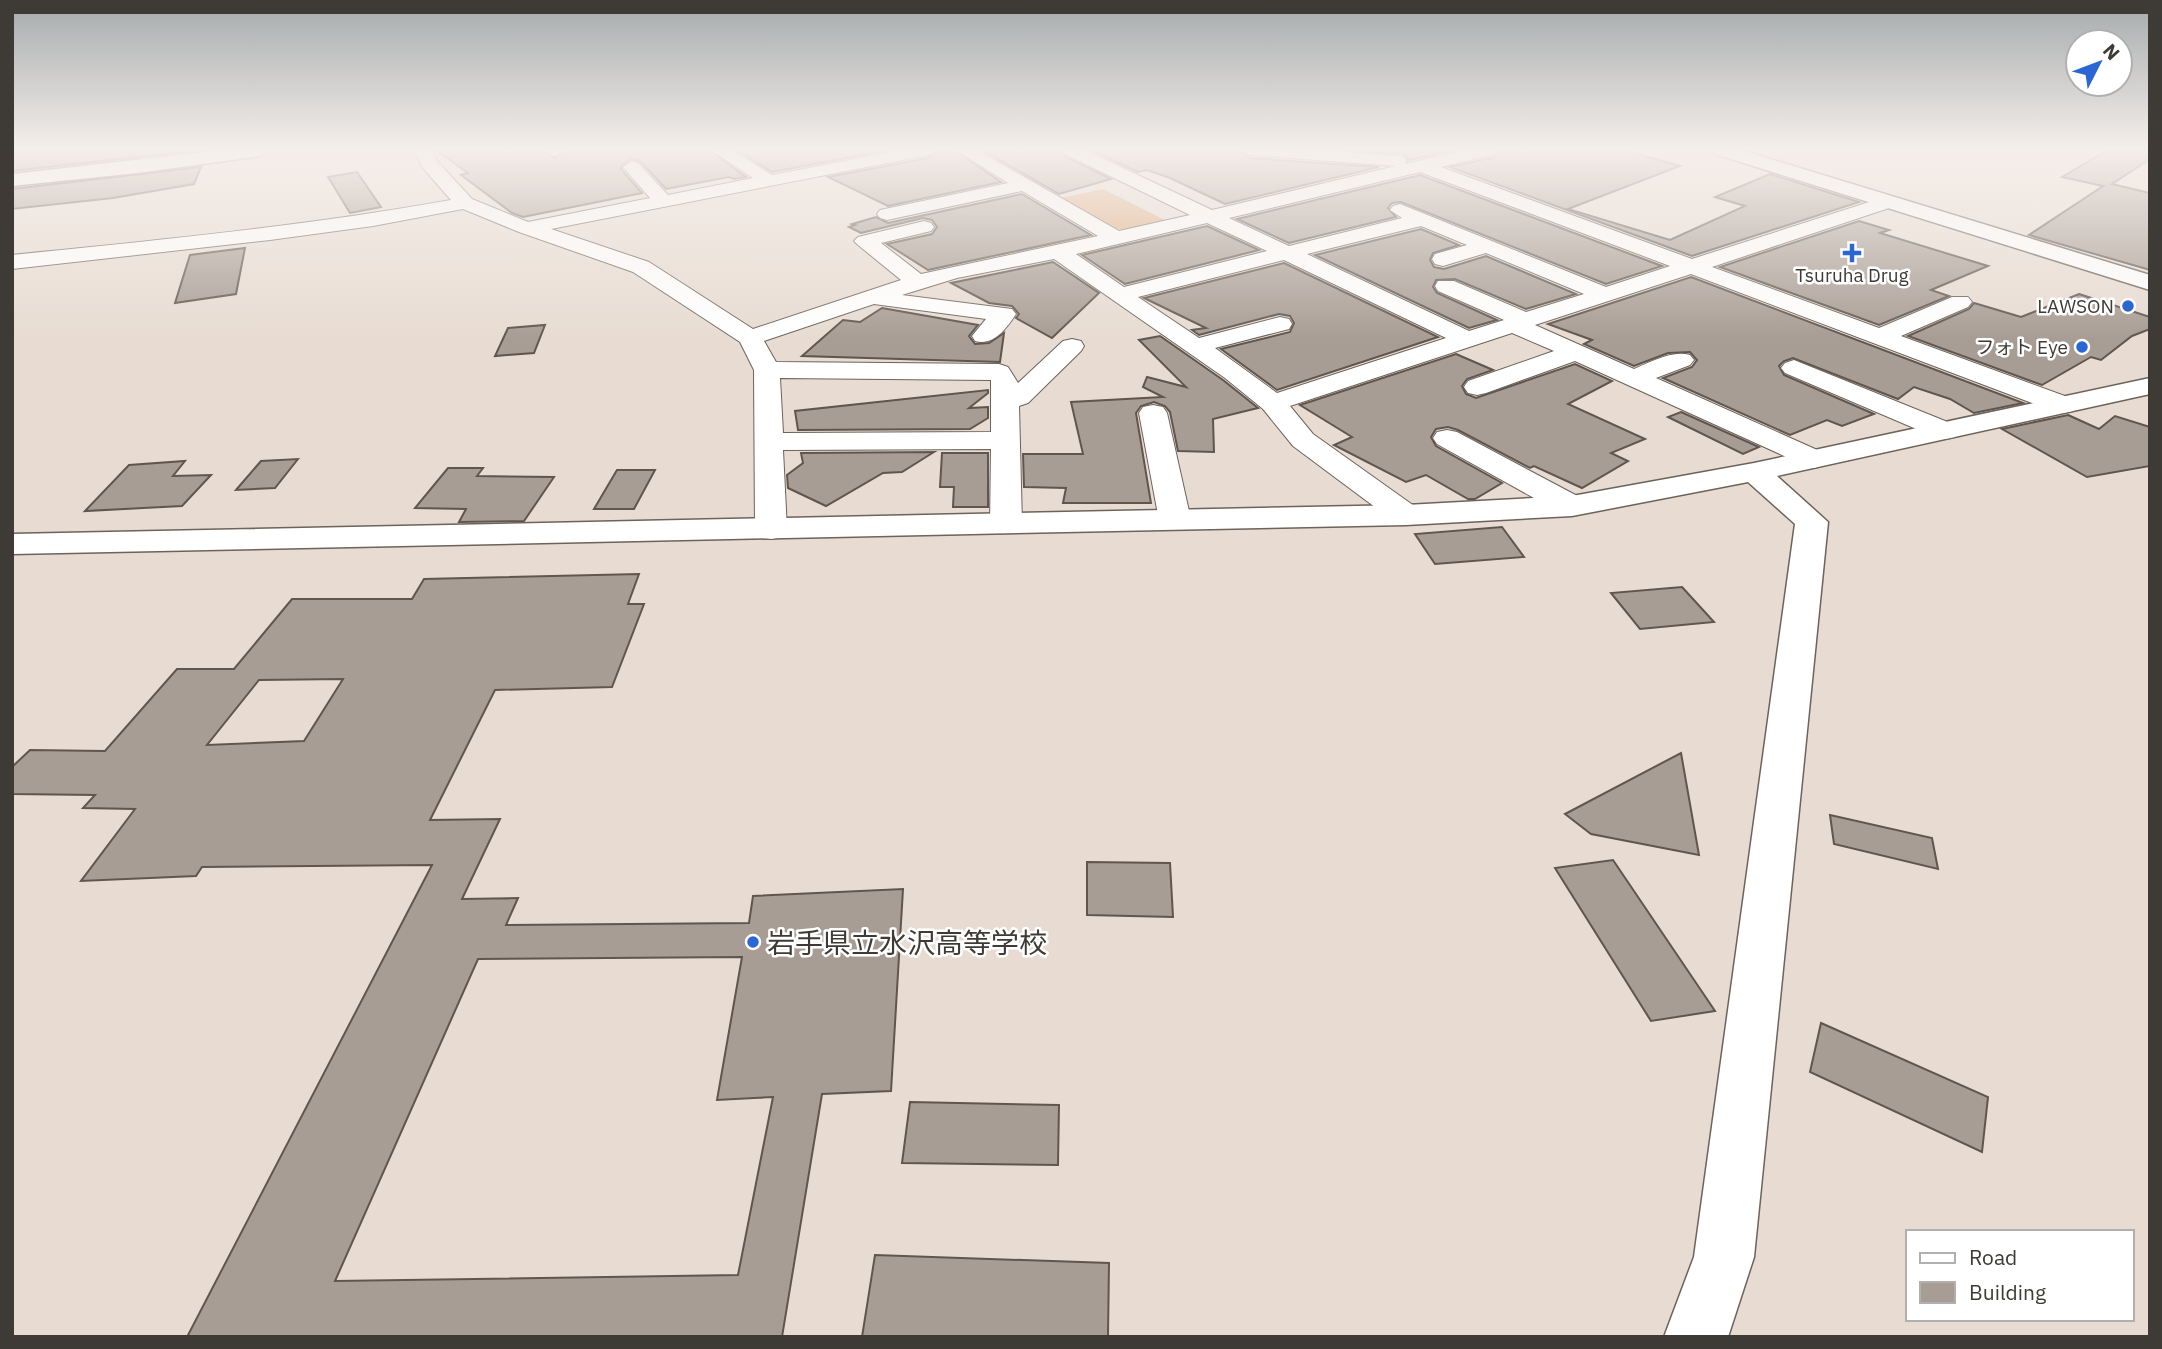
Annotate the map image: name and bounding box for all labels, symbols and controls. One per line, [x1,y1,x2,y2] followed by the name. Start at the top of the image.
[2064,28,2134,98] north arrow
[2098,38,2125,65] text: N
[1844,245,1860,261] marker: Tsuruha Drug
[1795,263,1909,287] place label: Tsuruha Drug
[2037,294,2114,318] place label: LAWSON
[2120,298,2136,314] marker: LAWSON
[1976,335,2068,359] place label: フォト Eye
[2074,339,2090,355] marker: フォト Eye
[767,924,1047,961] place label: 岩手県立水沢高等学校
[745,934,761,950] marker: 岩手県立水沢高等学校
[1906,1230,2134,1321] legend
[1969,1243,2017,1271] text: Road
[1969,1278,2046,1306] text: Building

